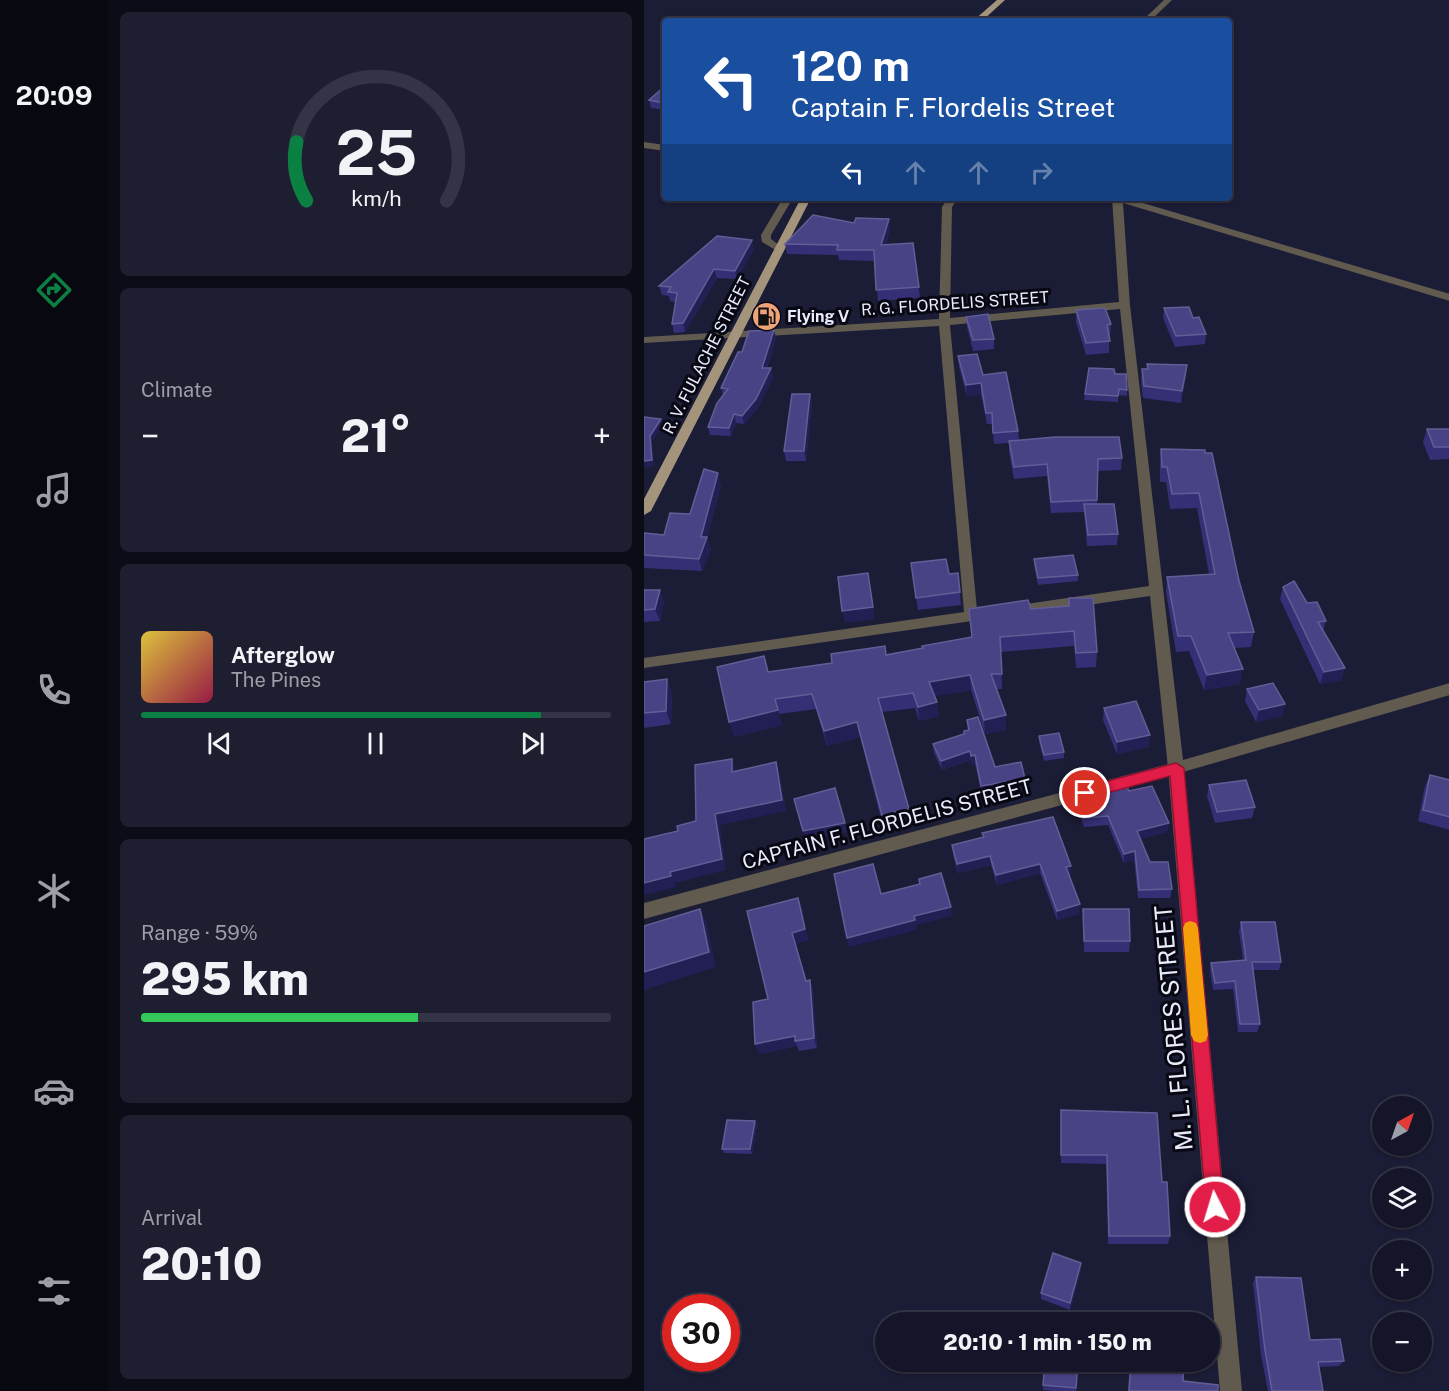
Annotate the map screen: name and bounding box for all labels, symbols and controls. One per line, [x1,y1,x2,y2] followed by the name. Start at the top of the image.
[791,41,910,90] text: 120 m
[692,42,770,120] icon: left
[16,79,92,111] text: 20:09
[791,91,1115,123] text: Captain F. Flordelis Street
[335,116,417,189] text: 25
[836,156,869,189] icon: left
[899,156,932,189] icon: ahead
[962,156,995,189] icon: ahead
[1025,156,1058,189] icon: right
[351,186,401,211] text: km/h
[33,269,75,311] icon: directions
[659,273,755,437] street label: R. V. FULACHE STREET
[860,287,1050,320] street label: R. G. FLORDELIS STREET
[750,300,782,332] fuel station icon: Flying V
[787,307,849,326] place label: Flying V
[141,378,213,402] text: Climate
[341,409,411,462] text: 21°
[141,417,159,455] text: −
[593,417,611,455] text: +
[33,469,75,511] icon: music
[231,642,335,668] text: Afterglow
[231,668,321,692] text: The Pines
[33,669,75,711] icon: phone
[203,727,236,760] icon: previous
[359,727,392,760] icon: pause
[516,727,549,760] icon: next
[1059,767,1110,818] pin
[739,774,1035,874] street label: CAPTAIN F. FLORDELIS STREET
[1068,776,1101,809] icon: arrive
[33,870,75,912] icon: climate
[1148,904,1198,1152] street label: M. L. FLORES STREET
[141,921,258,945] text: Range · 59%
[141,952,309,1005] text: 295 km
[33,1070,75,1112] icon: car
[1372,1096,1432,1156] north arrow
[1372,1096,1432,1372] map controls
[1372,1168,1432,1228] button: layers
[1183,1175,1247,1239] position arrow
[141,1206,203,1230] text: Arrival
[141,1237,262,1290] text: 20:10
[1372,1240,1432,1300] button: +
[33,1270,75,1312] icon: filters
[662,1294,740,1372] speed limit sign: 30
[1372,1312,1432,1372] button: −
[943,1329,1152,1355] text: 20:10 · 1 min · 150 m

